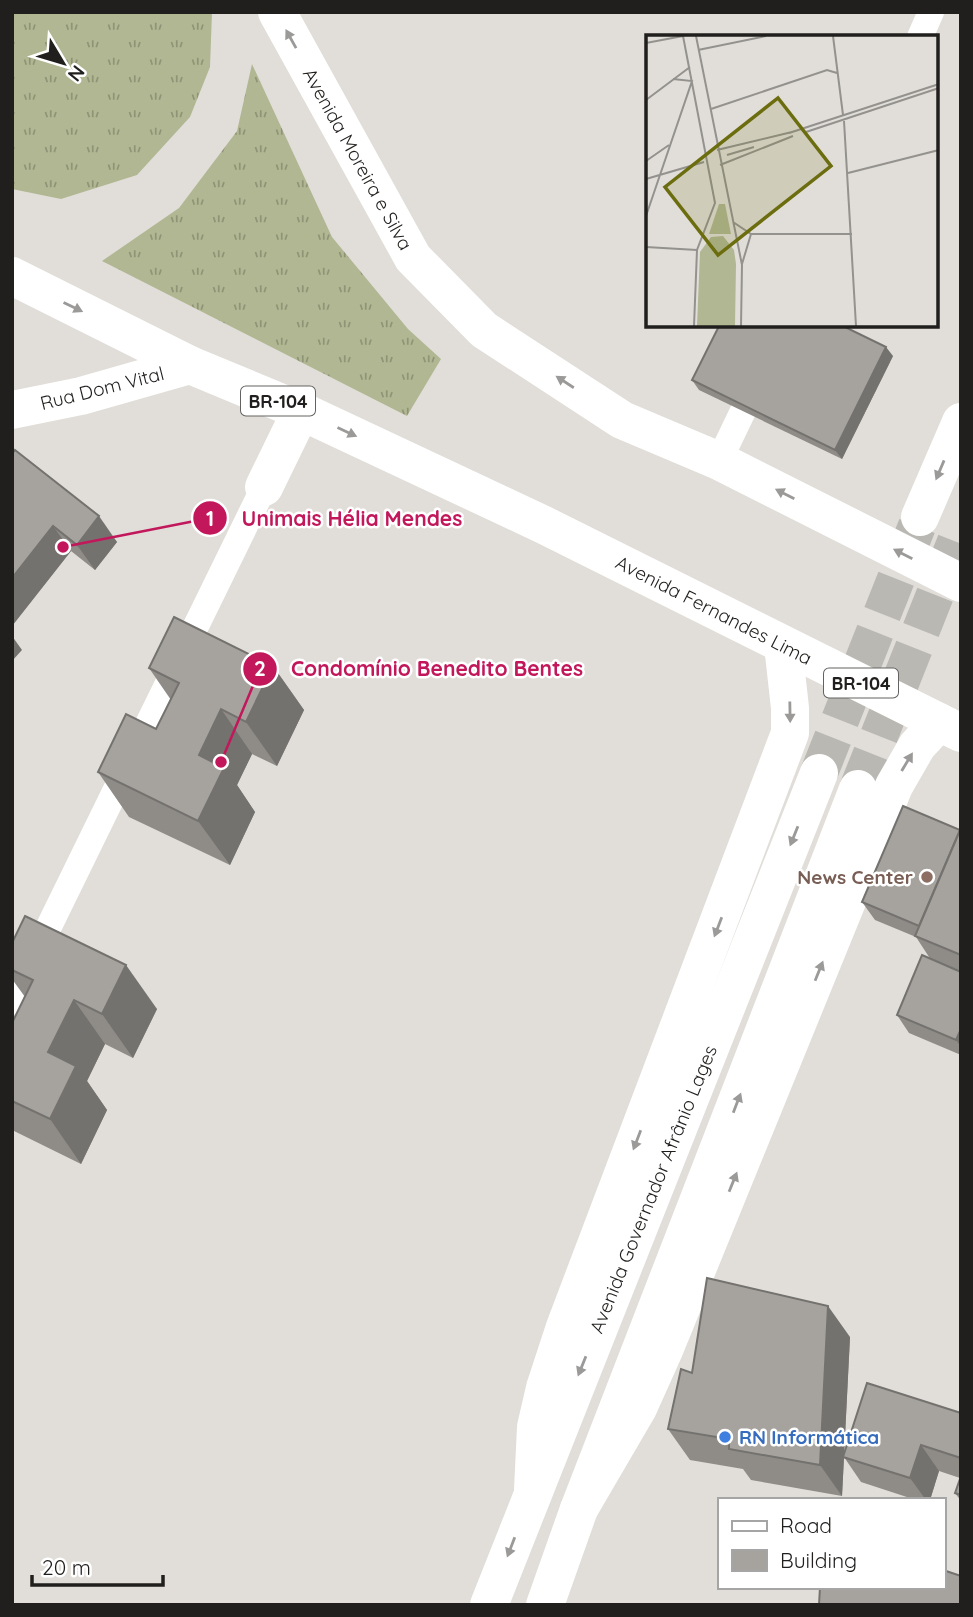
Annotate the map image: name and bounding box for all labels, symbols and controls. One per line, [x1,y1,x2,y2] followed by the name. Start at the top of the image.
[28,28,98,98] north arrow
[285,29,297,48] one-way arrow
[646,35,938,327] inset map
[63,61,90,86] text: N
[298,64,418,254] street label: Avenida Moreira e Silva
[63,301,83,312] one-way arrow
[38,361,166,415] street label: Rua Dom Vital
[555,376,574,389] one-way arrow
[241,386,315,416] road number: BR-104
[337,427,357,438] one-way arrow
[935,459,946,480] one-way arrow
[775,489,795,500] one-way arrow
[192,497,476,539] callout: Unimais Hélia Mendes
[206,505,214,531] text: 1
[242,505,462,531] text: Unimais Hélia Mendes
[893,549,913,560] one-way arrow
[612,550,816,670] street label: Avenida Fernandes Lima
[242,648,597,690] callout: Condomínio Benedito Bentes
[254,655,266,681] text: 2
[291,655,583,681] text: Condomínio Benedito Bentes
[824,668,898,698] road number: BR-104
[784,702,795,724] one-way arrow
[900,752,913,771] one-way arrow
[788,826,799,847] one-way arrow
[797,865,913,889] place label: News Center
[919,869,935,885] marker: News Center
[712,916,723,937] one-way arrow
[813,960,824,981] one-way arrow
[584,1041,722,1337] street label: Avenida Governador Afrânio Lages
[731,1092,742,1113] one-way arrow
[631,1129,642,1150] one-way arrow
[727,1171,738,1192] one-way arrow
[577,1356,588,1377] one-way arrow
[739,1425,879,1449] place label: RN Informática
[717,1429,733,1445] marker: RN Informática
[718,1498,945,1589] legend
[780,1512,832,1538] text: Road
[505,1537,516,1558] one-way arrow
[32,1544,163,1588] scale bar
[780,1547,857,1573] text: Building
[42,1554,91,1580] text: 20 m

